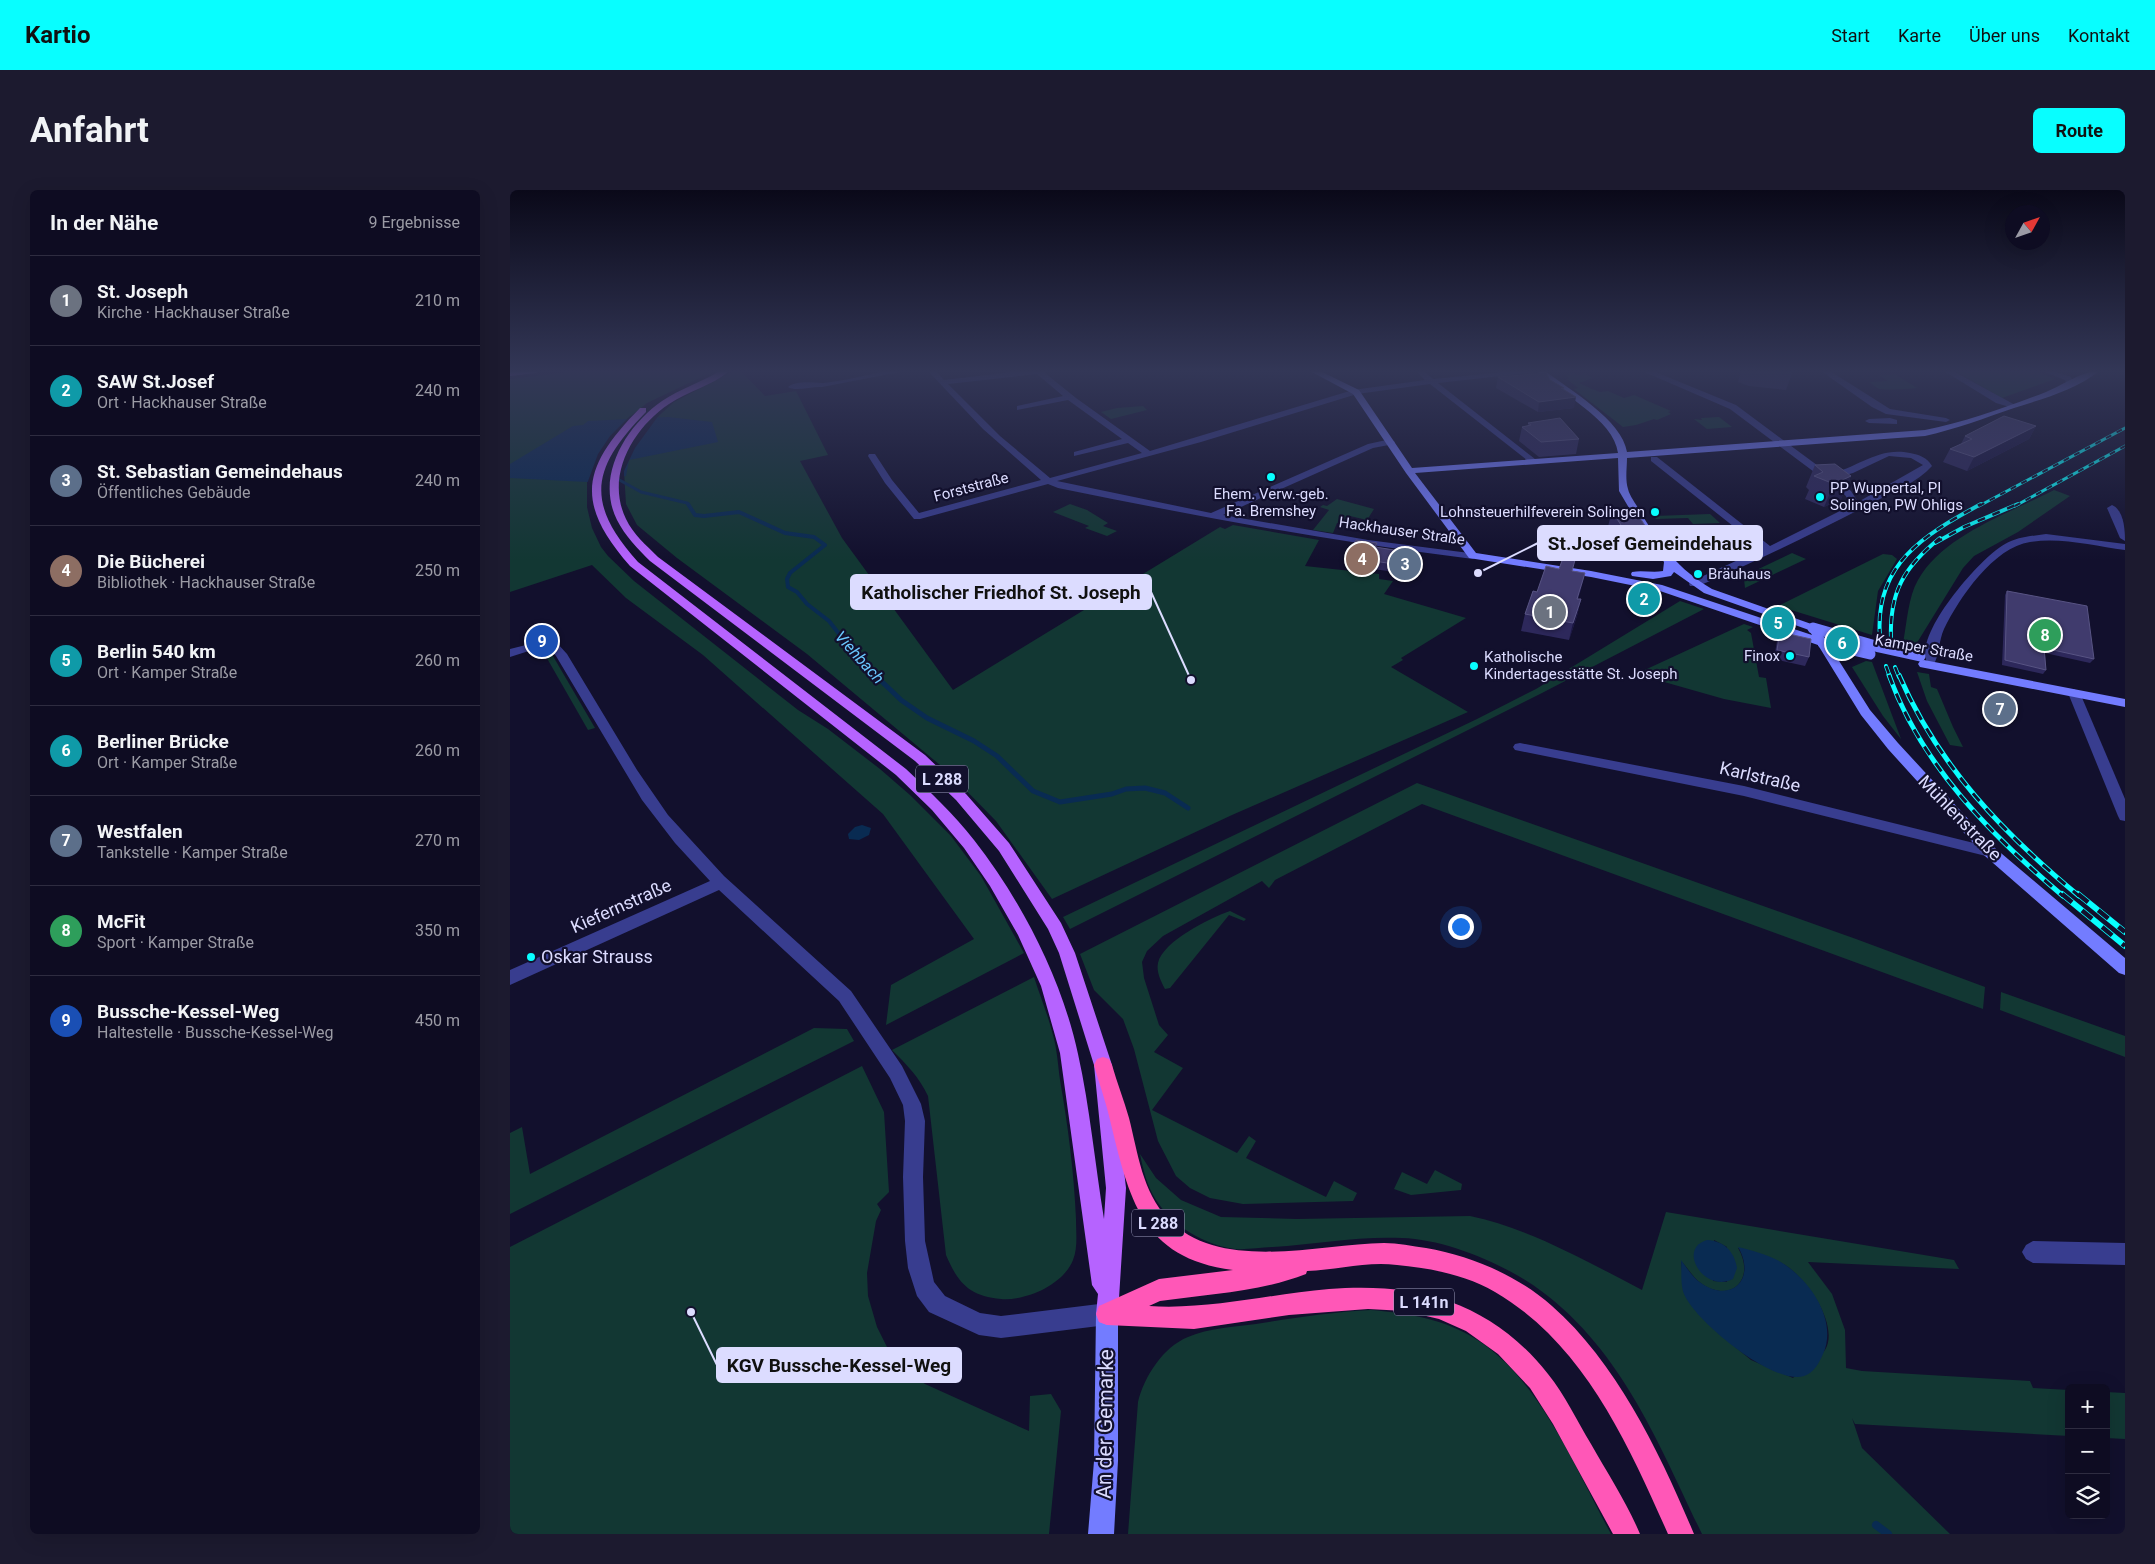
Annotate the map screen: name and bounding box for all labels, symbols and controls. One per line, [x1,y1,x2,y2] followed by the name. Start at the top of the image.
[25,21,91,49] text: Kartio
[1831,25,1870,46] text: Start
[1898,25,1941,46] text: Karte
[1969,25,2040,46] text: Über uns
[2068,25,2130,46] text: Kontakt
[2033,108,2125,153] button: Route
[30,110,149,151] text: Anfahrt
[2005,205,2050,250] north arrow
[50,211,158,235] text: In der Nähe
[368,213,460,232] text: 9 Ergebnisse
[97,280,188,303] text: St. Joseph
[61,291,71,310] text: 1
[415,291,460,310] text: 210 m
[97,303,290,322] text: Kirche · Hackhauser Straße
[97,370,214,393] text: SAW St.Josef
[61,381,71,400] text: 2
[415,381,460,400] text: 240 m
[97,393,267,412] text: Ort · Hackhauser Straße
[97,460,343,483] text: St. Sebastian Gemeindehaus
[932,468,1011,506] street label: Forststraße
[61,471,71,490] text: 3
[415,471,460,490] text: 240 m
[1265,471,1277,483] marker: Ehem. Verw.-geb. Fa. Bremshey
[1830,479,1963,514] place label: PP Wuppertal, PI Solingen, PW Ohligs
[97,483,251,502] text: Öffentliches Gebäude
[1213,485,1329,520] place label: Ehem. Verw.-geb. Fa. Bremshey
[1814,491,1826,503] marker: PP Wuppertal, PI Solingen, PW Ohligs
[1440,503,1645,521] place label: Lohnsteuerhilfeverein Solingen
[1649,506,1661,518] marker: Lohnsteuerhilfeverein Solingen
[1338,513,1466,549] street label: Hackhauser Straße
[1538,526,1762,560] callout: St.Josef Gemeindehaus
[1548,532,1752,555] text: St.Josef Gemeindehaus
[1346,540,1378,578] pin: 4
[1389,545,1421,583] pin: 3
[97,550,205,573] text: Die Bücherei
[61,561,71,580] text: 4
[415,561,460,580] text: 250 m
[1708,565,1771,583] place label: Bräuhaus
[1692,568,1704,580] marker: Bräuhaus
[97,573,315,592] text: Bibliothek · Hackhauser Straße
[851,575,1151,609] callout: Katholischer Friedhof St. Joseph
[1628,580,1660,618] pin: 2
[861,581,1141,604] text: Katholischer Friedhof St. Joseph
[1534,593,1566,631] pin: 1
[1762,604,1794,642] pin: 5
[2029,616,2061,654] pin: 8
[526,622,558,660] pin: 9
[1826,624,1858,662] pin: 6
[831,627,888,688] water label: Viehbach
[1873,630,1975,666] street label: Kamper Straße
[97,640,216,663] text: Berlin 540 km
[1744,647,1781,665] place label: Finox
[1484,648,1677,683] place label: Katholische Kindertagesstätte St. Joseph
[1784,650,1796,662] marker: Finox
[61,651,71,670] text: 5
[415,651,460,670] text: 260 m
[1468,660,1480,672] marker: Katholische Kindertagesstätte St. Joseph
[97,663,237,682] text: Ort · Kamper Straße
[1984,690,2016,728] pin: 7
[97,730,229,753] text: Berliner Brücke
[61,741,71,760] text: 6
[415,741,460,760] text: 260 m
[97,753,237,772] text: Ort · Kamper Straße
[1718,757,1803,796] street label: Karlstraße
[916,766,968,792] road number: L 288
[1914,771,2006,865] street label: Mühlenstraße
[97,820,183,843] text: Westfalen
[61,831,71,850] text: 7
[415,831,460,850] text: 270 m
[97,843,288,862] text: Tankstelle · Kamper Straße
[567,874,674,937] street label: Kiefernstraße
[97,910,145,933] text: McFit
[1448,914,1474,940] your location
[61,921,71,940] text: 8
[415,921,460,940] text: 350 m
[97,933,254,952] text: Sport · Kamper Straße
[541,946,653,967] place label: Oskar Strauss
[525,951,537,963] marker: Oskar Strauss
[97,1000,279,1023] text: Bussche-Kessel-Weg
[61,1011,71,1030] text: 9
[415,1011,460,1030] text: 450 m
[97,1023,334,1042] text: Haltestelle · Bussche-Kessel-Weg
[1132,1210,1184,1236] road number: L 288
[1394,1288,1454,1316] road number: L 141n
[717,1348,961,1382] callout: KGV Bussche-Kessel-Weg
[1092,1349,1118,1499] street label: An der Gemarke
[727,1354,951,1377] text: KGV Bussche-Kessel-Weg
[2065,1384,2110,1519] map controls
[2065,1384,2110,1429] button: +
[2065,1429,2110,1474] button: −
[2065,1474,2110,1519] button: layers

